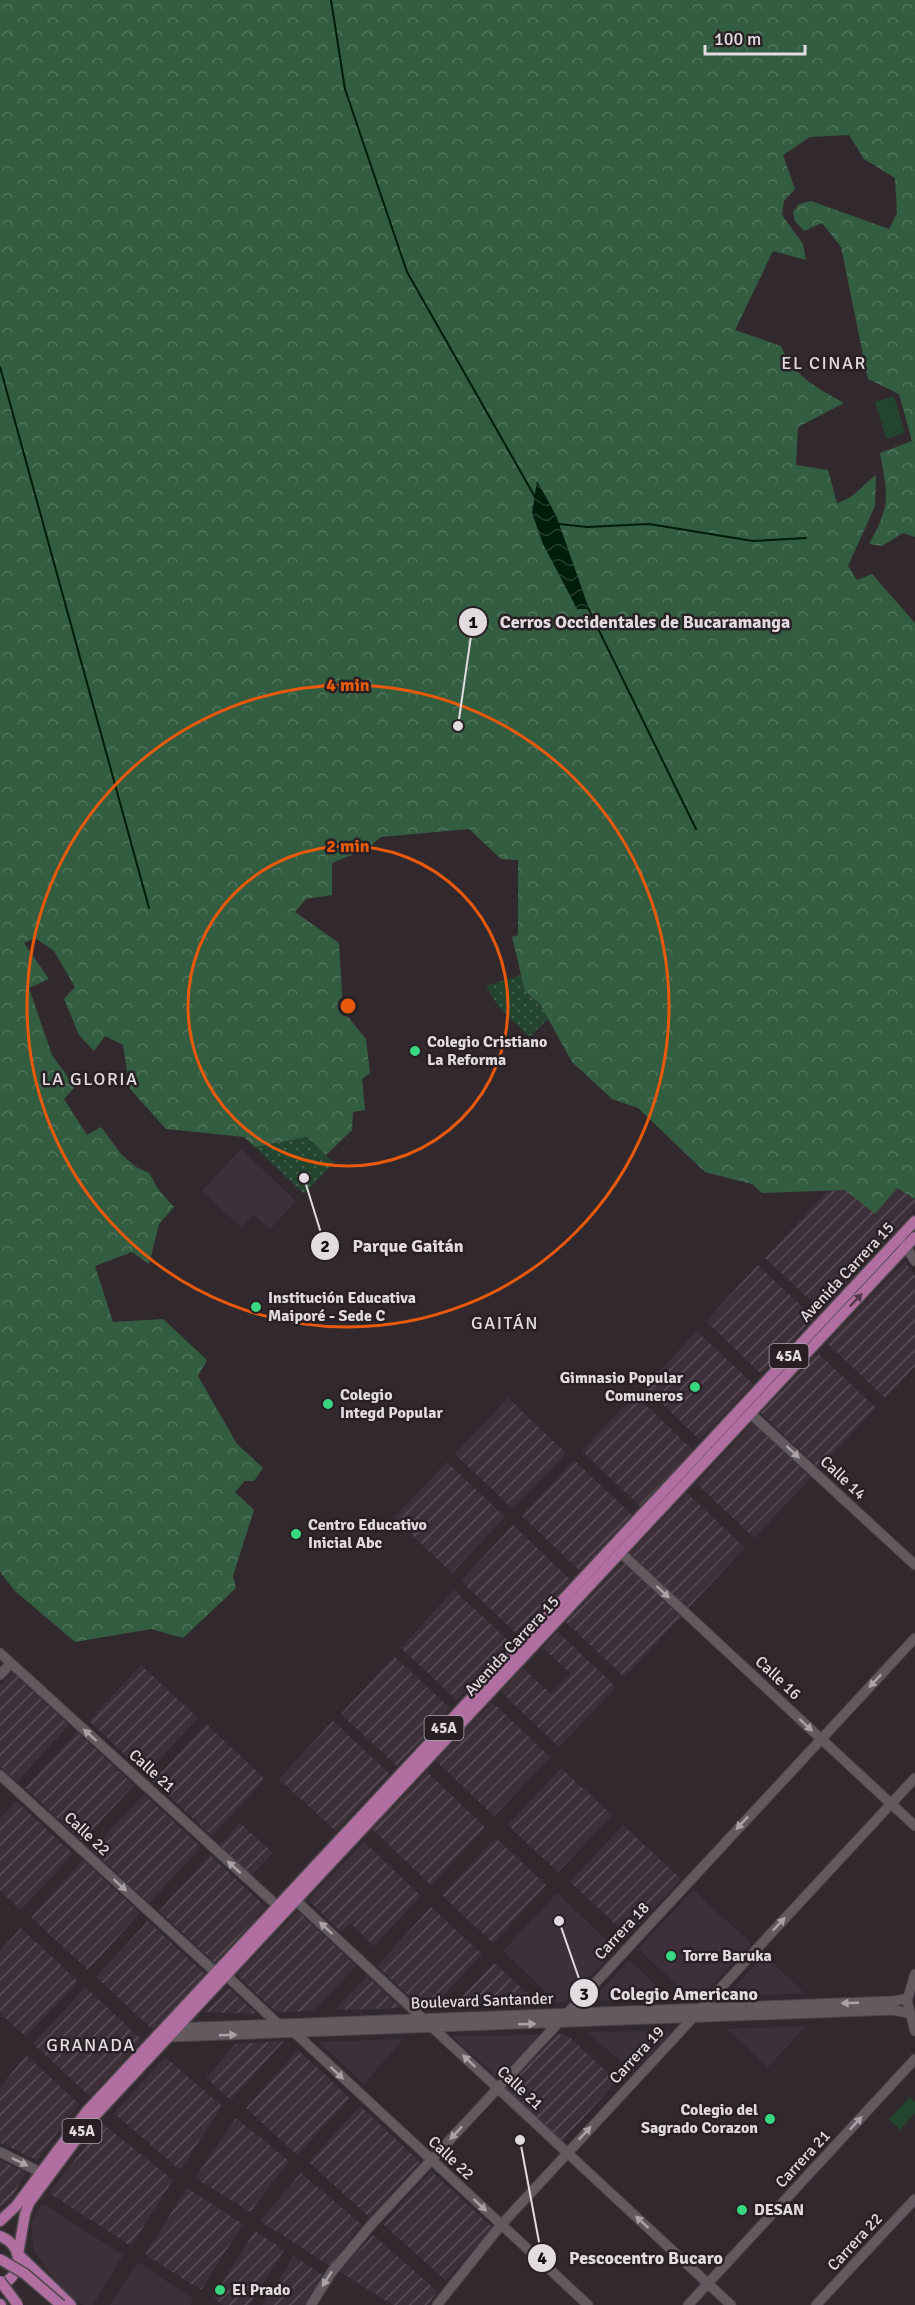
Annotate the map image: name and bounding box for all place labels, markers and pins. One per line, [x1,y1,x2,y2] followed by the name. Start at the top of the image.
[458,604,803,640] callout: Cerros Occidentales de Bucaramanga
[338,996,358,1016] centre of rings
[427,1032,547,1070] place label: Colegio Cristiano La Reforma
[408,1044,422,1058] marker: Colegio Cristiano La Reforma
[310,1228,475,1264] callout: Parque Gaitán
[268,1288,416,1326] place label: Institución Educativa Maiporé - Sede C
[249,1300,263,1314] marker: Institución Educativa Maiporé - Sede C
[560,1368,684,1406] place label: Gimnasio Popular Comuneros
[688,1380,702,1394] marker: Gimnasio Popular Comuneros
[340,1385,443,1423] place label: Colegio Integd Popular
[321,1397,335,1411] marker: Colegio Integd Popular
[308,1515,427,1553] place label: Centro Educativo Inicial Abc
[289,1527,303,1541] marker: Centro Educativo Inicial Abc
[683,1946,772,1966] place label: Torre Baruka
[664,1949,678,1963] marker: Torre Baruka
[569,1975,770,2011] callout: Colegio Americano
[641,2100,758,2138] place label: Colegio del Sagrado Corazon
[763,2112,777,2126] marker: Colegio del Sagrado Corazon
[754,2200,804,2220] place label: DESAN
[735,2203,749,2217] marker: DESAN
[527,2240,735,2276] callout: Pescocentro Bucaro
[232,2280,290,2300] place label: El Prado
[213,2283,227,2297] marker: El Prado

